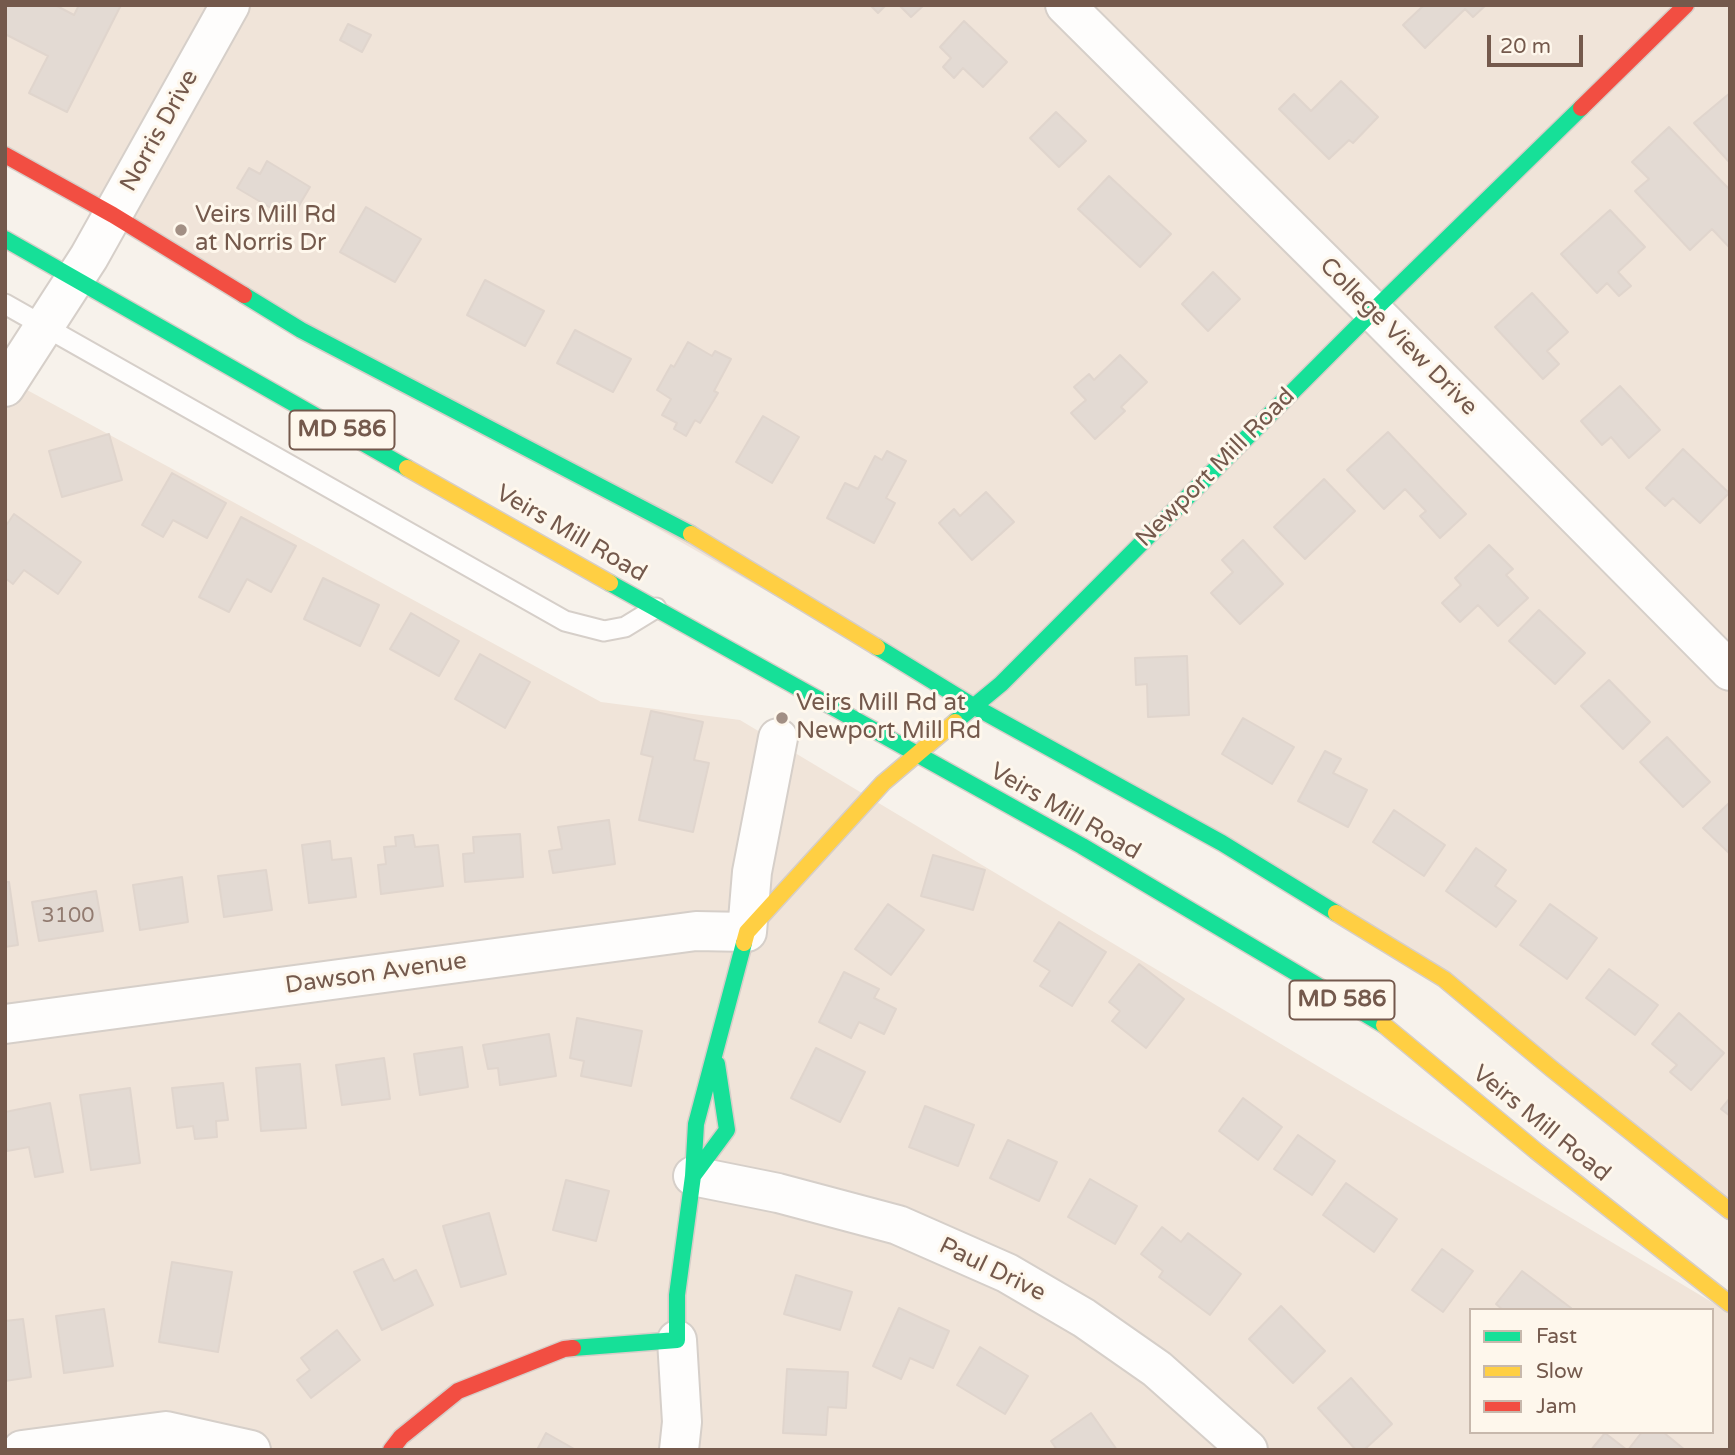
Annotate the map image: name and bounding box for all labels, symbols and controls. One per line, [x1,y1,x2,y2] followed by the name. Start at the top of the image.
[1490,21,1586,65] scale bar
[1500,34,1551,59] text: 20 m
[115,65,205,197] street label: Norris Drive
[195,202,336,258] place label: Veirs Mill Rd at Norris Dr
[173,222,189,238] marker: Veirs Mill Rd at Norris Dr
[1313,252,1483,422] street label: College View Drive
[1130,382,1302,554] street label: Newport Mill Road
[290,410,394,450] road number: MD 586
[491,479,651,589] street label: Veirs Mill Road
[796,690,981,746] place label: Veirs Mill Rd at Newport Mill Rd
[774,710,790,726] marker: Veirs Mill Rd at Newport Mill Rd
[985,757,1145,867] street label: Veirs Mill Road
[42,903,94,929] house number: 3100
[283,947,469,1001] street label: Dawson Avenue
[1290,981,1394,1020] road number: MD 586
[1466,1060,1616,1188] street label: Veirs Mill Road
[934,1232,1050,1308] street label: Paul Drive
[1469,1308,1714,1434] legend
[1536,1324,1577,1349] text: Fast
[1536,1359,1583,1384] text: Slow
[1536,1394,1577,1419] text: Jam

